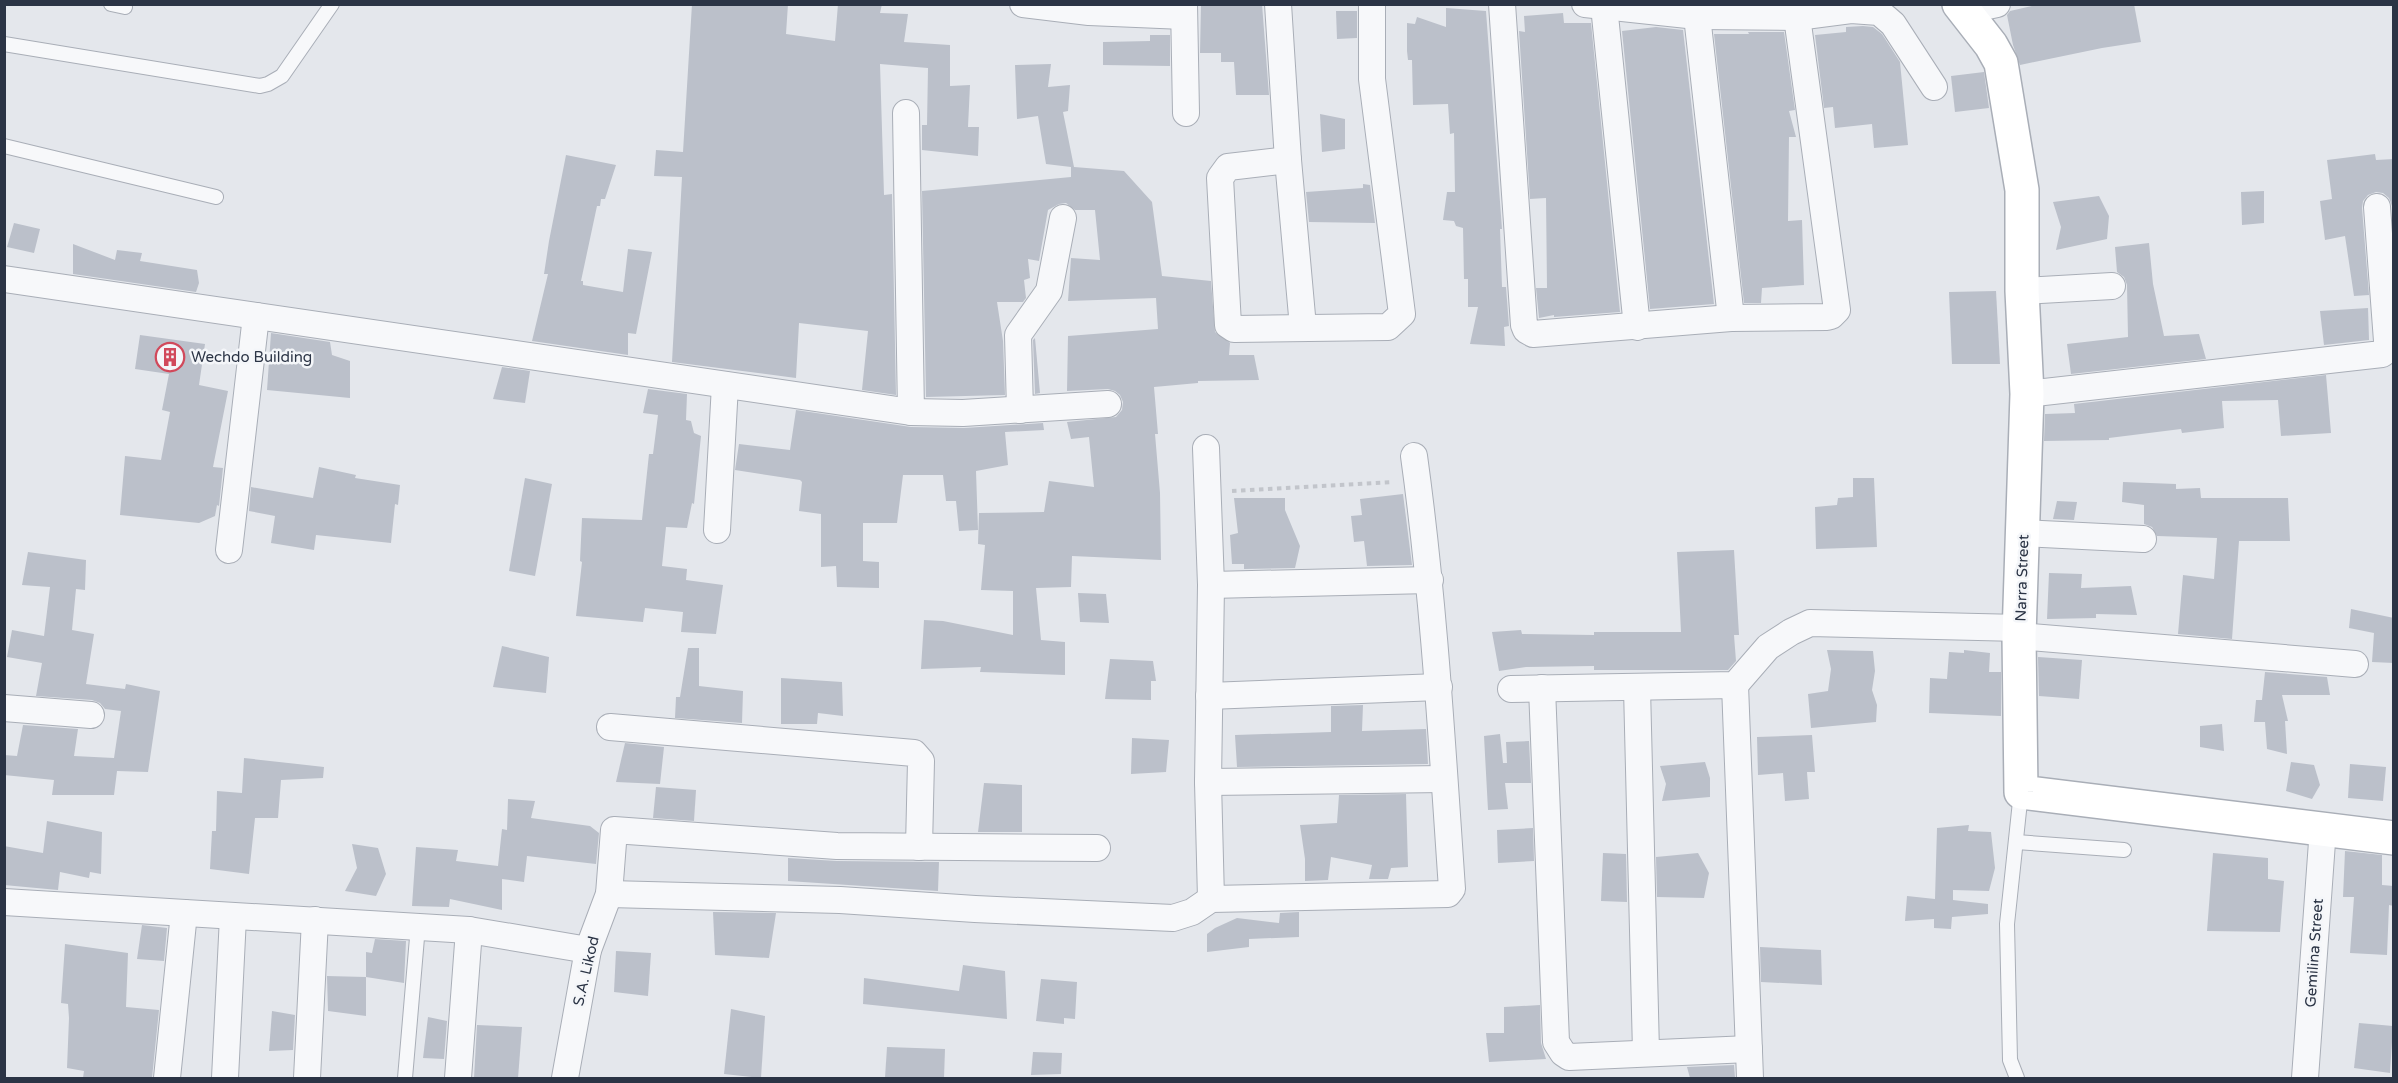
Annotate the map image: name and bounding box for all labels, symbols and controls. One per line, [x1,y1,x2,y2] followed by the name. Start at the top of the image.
[154,341,186,373] building icon: Wechdo Building
[191,348,312,366] place label: Wechdo Building
[2011,534,2033,622] street label: Narra Street
[2301,898,2327,1008] street label: Gemilina Street
[569,934,603,1008] street label: S.A. Likod

